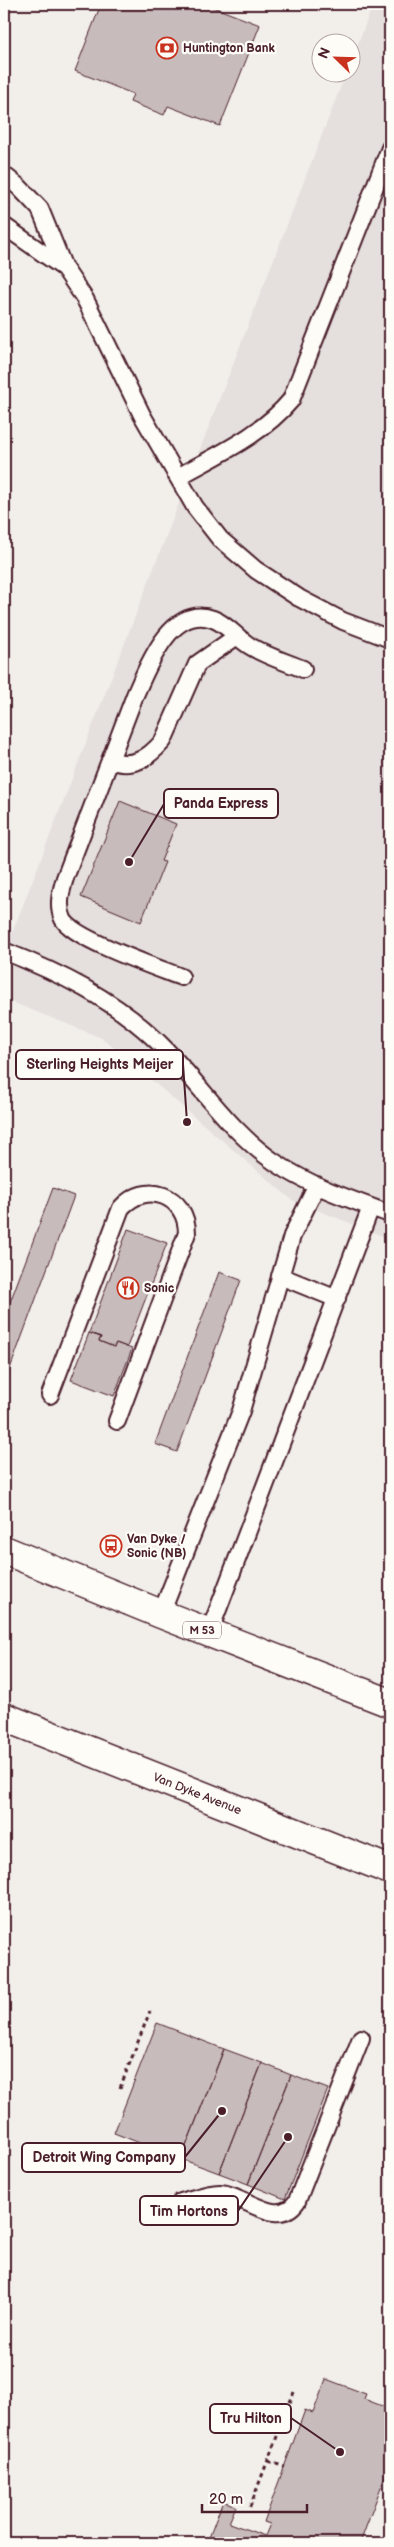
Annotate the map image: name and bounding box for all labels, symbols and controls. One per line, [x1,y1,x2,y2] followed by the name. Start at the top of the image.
[312,32,362,82] north arrow
[155,36,179,60] bank icon: Huntington Bank
[183,41,275,56] place label: Huntington Bank
[315,45,334,61] text: N
[164,789,278,818] callout: Panda Express
[174,795,268,812] text: Panda Express
[16,1050,183,1079] callout: Sterling Heights Meijer
[27,1056,174,1073] text: Sterling Heights Meijer
[116,1276,140,1300] restaurant icon: Sonic
[144,1281,175,1296] place label: Sonic
[127,1532,187,1561] place label: Van Dyke / Sonic (NB)
[99,1534,123,1558] bus stop icon: Van Dyke / Sonic (NB)
[183,1622,221,1638] road number: M 53
[151,1769,244,1818] street label: Van Dyke Avenue
[22,2143,185,2172] callout: Detroit Wing Company
[32,2149,176,2166] text: Detroit Wing Company
[140,2196,238,2225] callout: Tim Hortons
[150,2203,228,2220] text: Tim Hortons
[210,2404,291,2433] callout: Tru Hilton
[220,2410,282,2427] text: Tru Hilton
[202,2482,306,2514] scale bar
[209,2490,243,2509] text: 20 m

